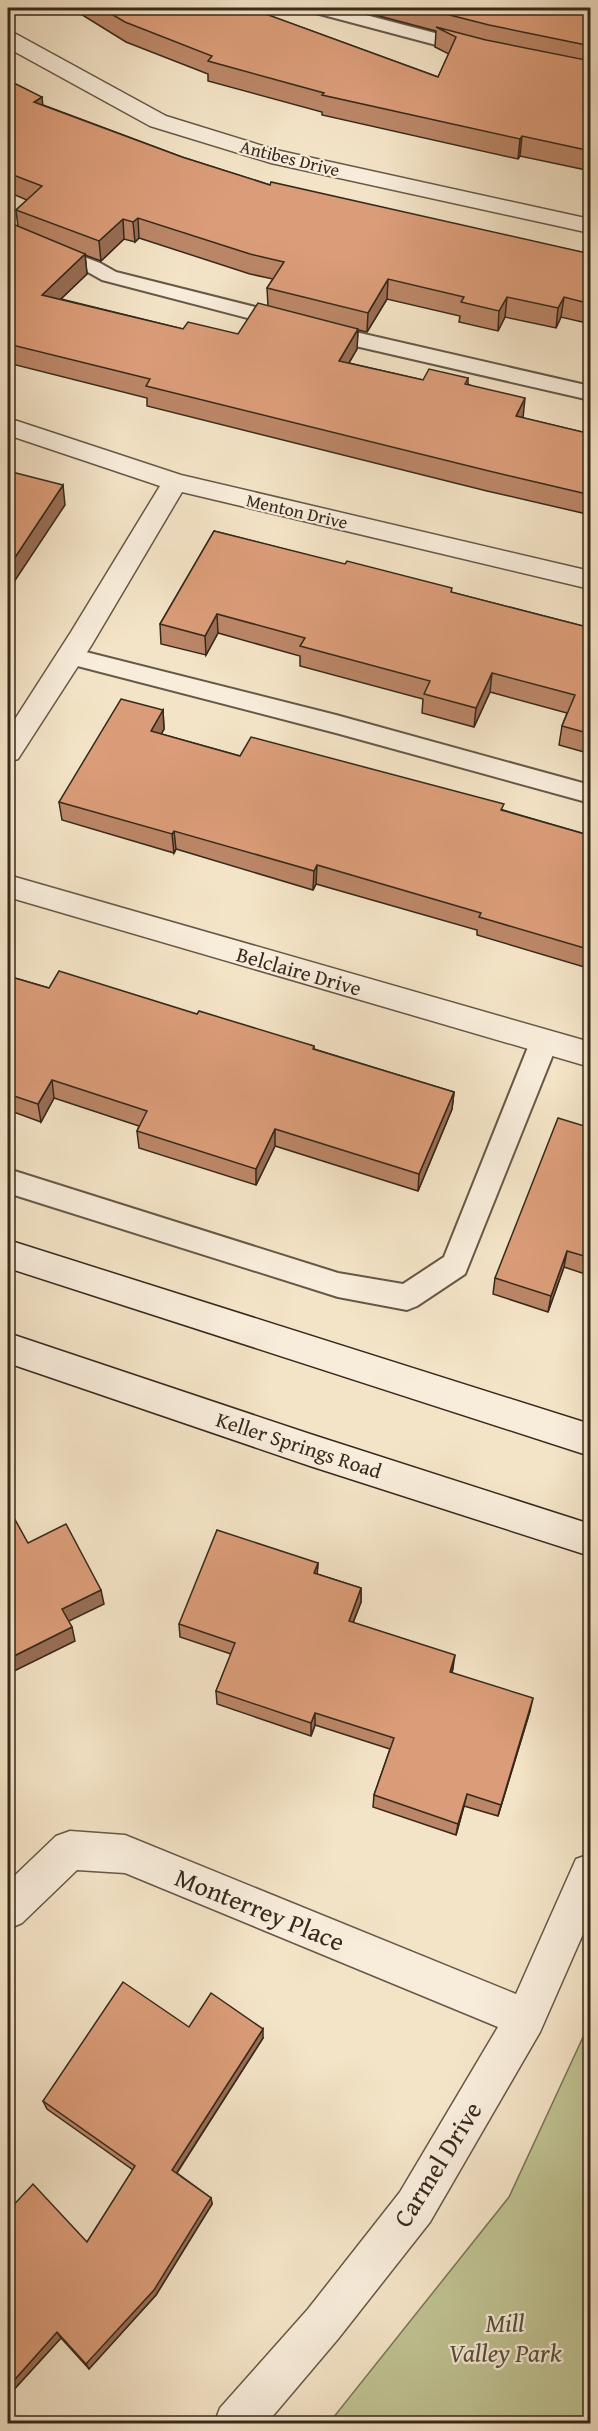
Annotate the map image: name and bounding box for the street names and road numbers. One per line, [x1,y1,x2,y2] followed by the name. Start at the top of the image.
[237,133,343,183] street label: Antibes Drive
[244,486,350,536] street label: Menton Drive
[233,938,365,1004] street label: Belclaire Drive
[212,1404,387,1487] street label: Keller Springs Road
[169,1857,351,1961] street label: Monterrey Place
[383,2093,491,2235] street label: Carmel Drive

